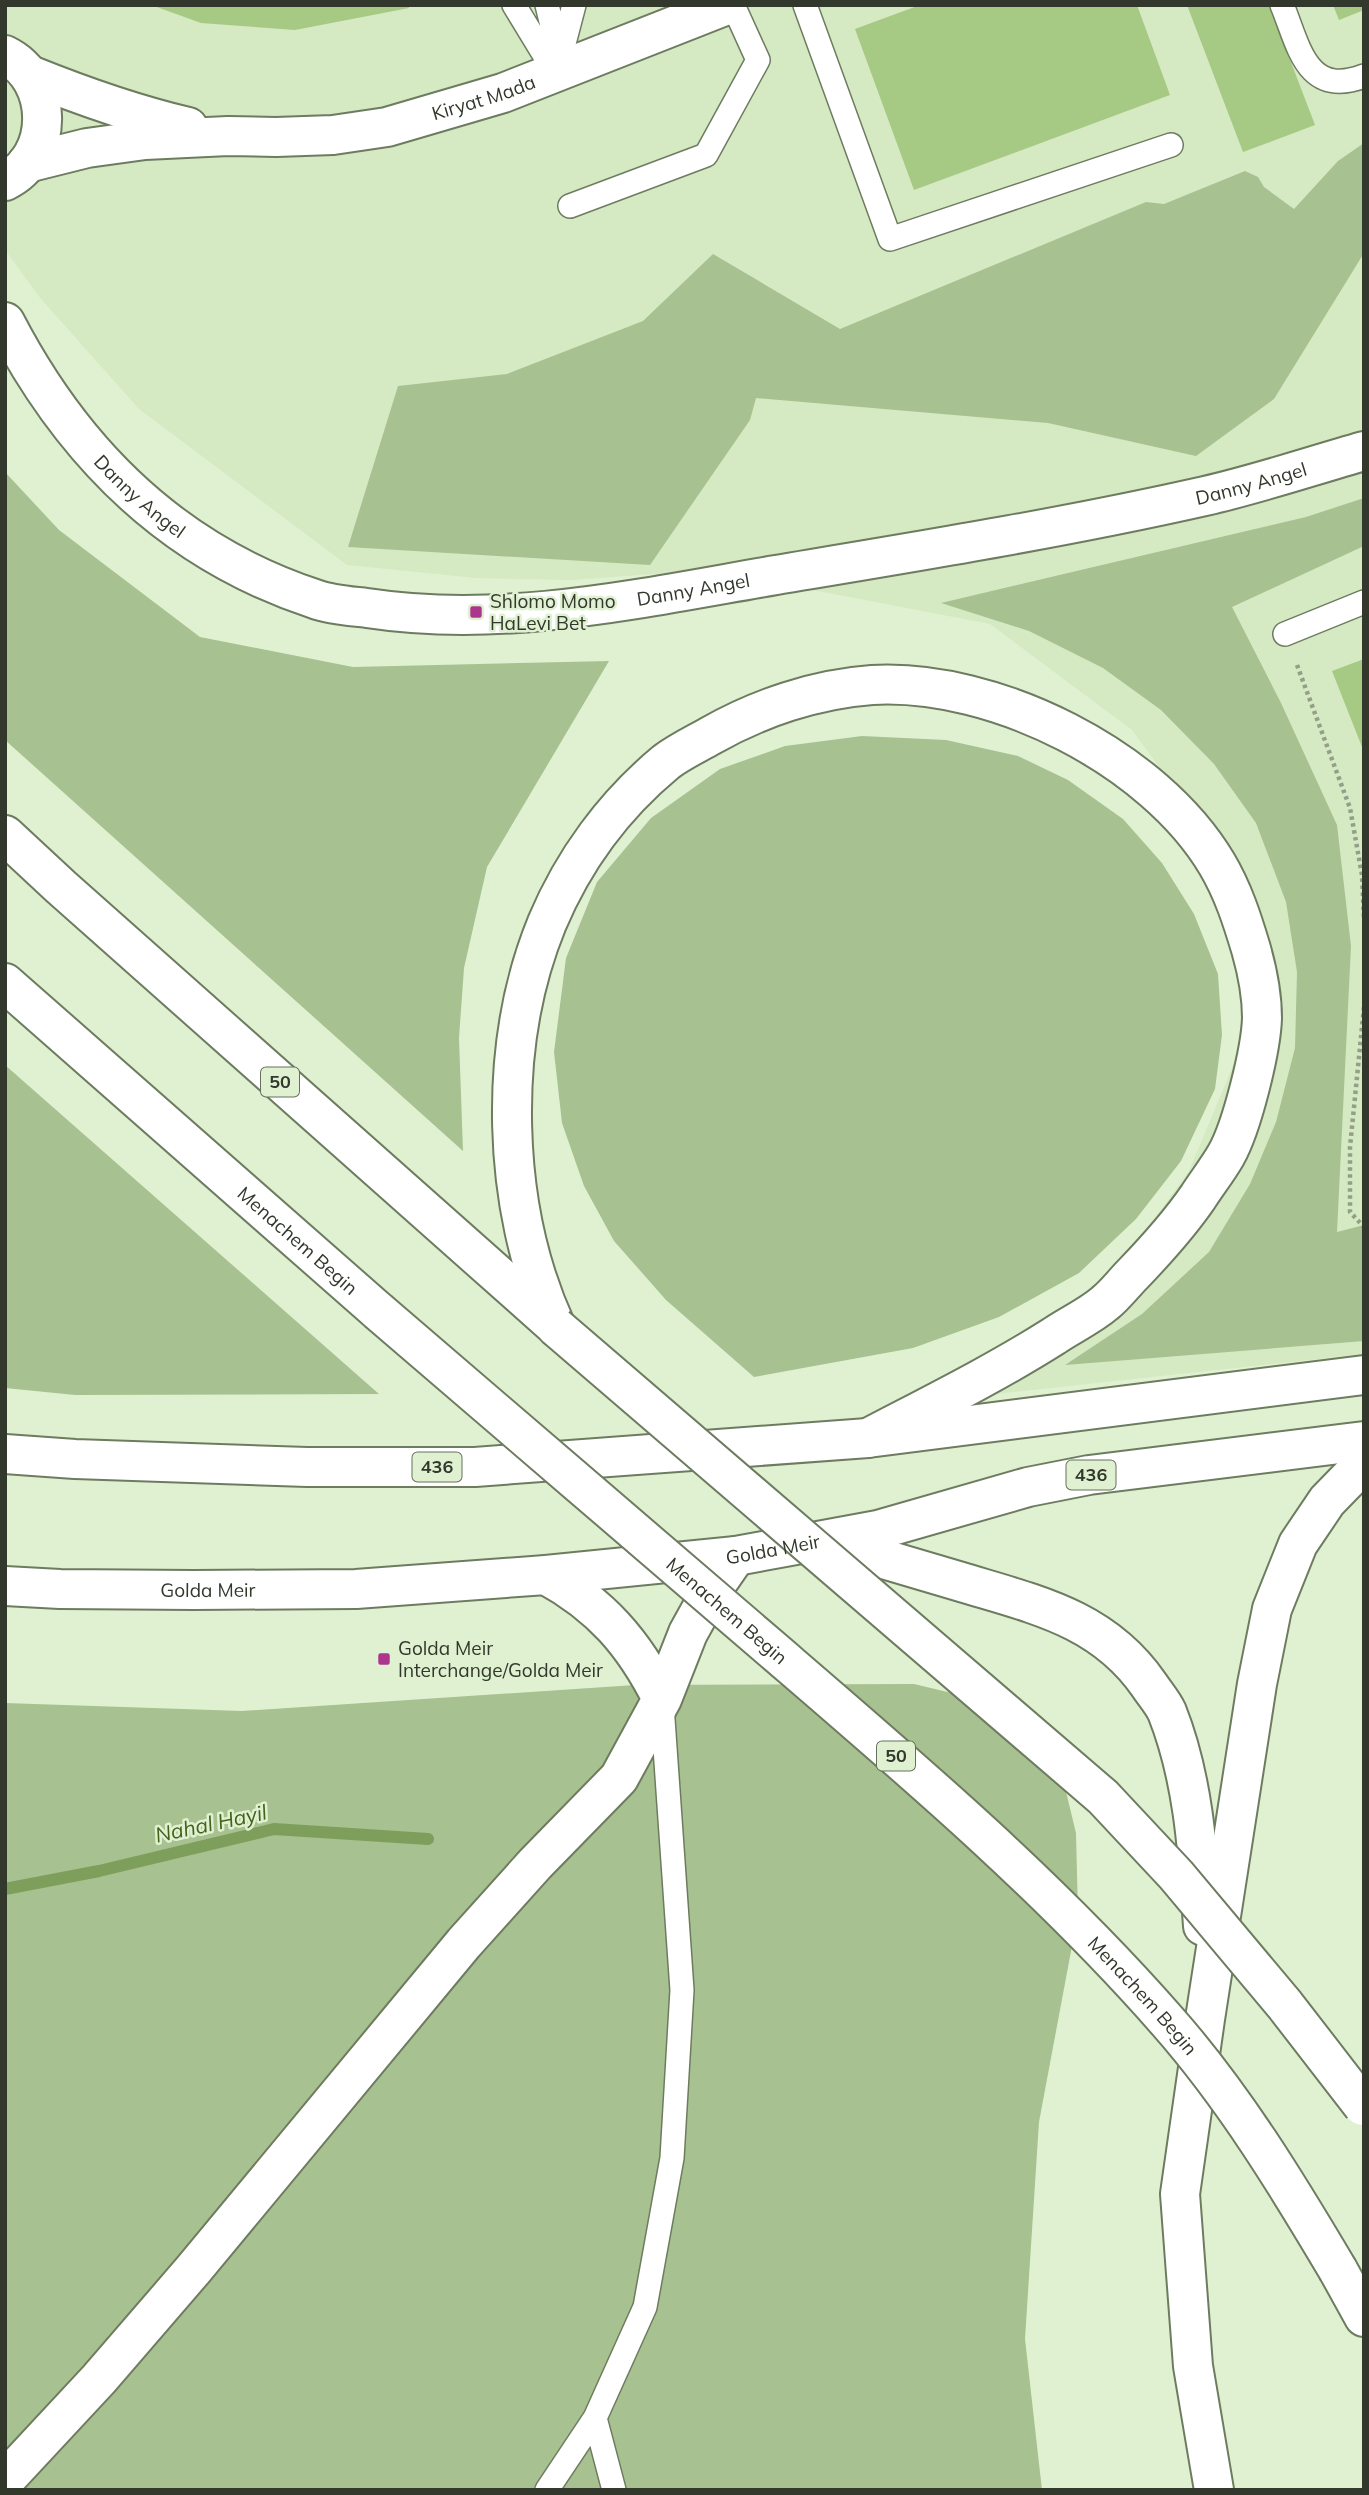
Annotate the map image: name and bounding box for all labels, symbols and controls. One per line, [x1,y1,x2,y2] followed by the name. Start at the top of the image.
[429,69,539,125] street label: Kiryat Mada
[89,450,190,543] street label: Danny Angel
[1193,457,1309,510] street label: Danny Angel
[635,568,752,611] street label: Danny Angel
[490,589,616,635] place label: Shlomo Momo HaLevi Bet
[468,604,484,620] marker: Shlomo Momo HaLevi Bet
[261,1068,299,1097] road number: 50
[233,1181,363,1300] street label: Menachem Begin
[412,1452,462,1482] road number: 436
[1066,1460,1116,1490] road number: 436
[725,1529,822,1569] street label: Golda Meir
[661,1552,793,1669] street label: Menachem Begin
[160,1578,256,1602] street label: Golda Meir
[398,1636,603,1682] place label: Golda Meir Interchange/Golda Meir
[376,1651,392,1667] marker: Golda Meir Interchange/Golda Meir
[877,1742,915,1770] road number: 50
[153,1799,269,1848] water label: Nahal Hayil
[1083,1931,1203,2060] street label: Menachem Begin

